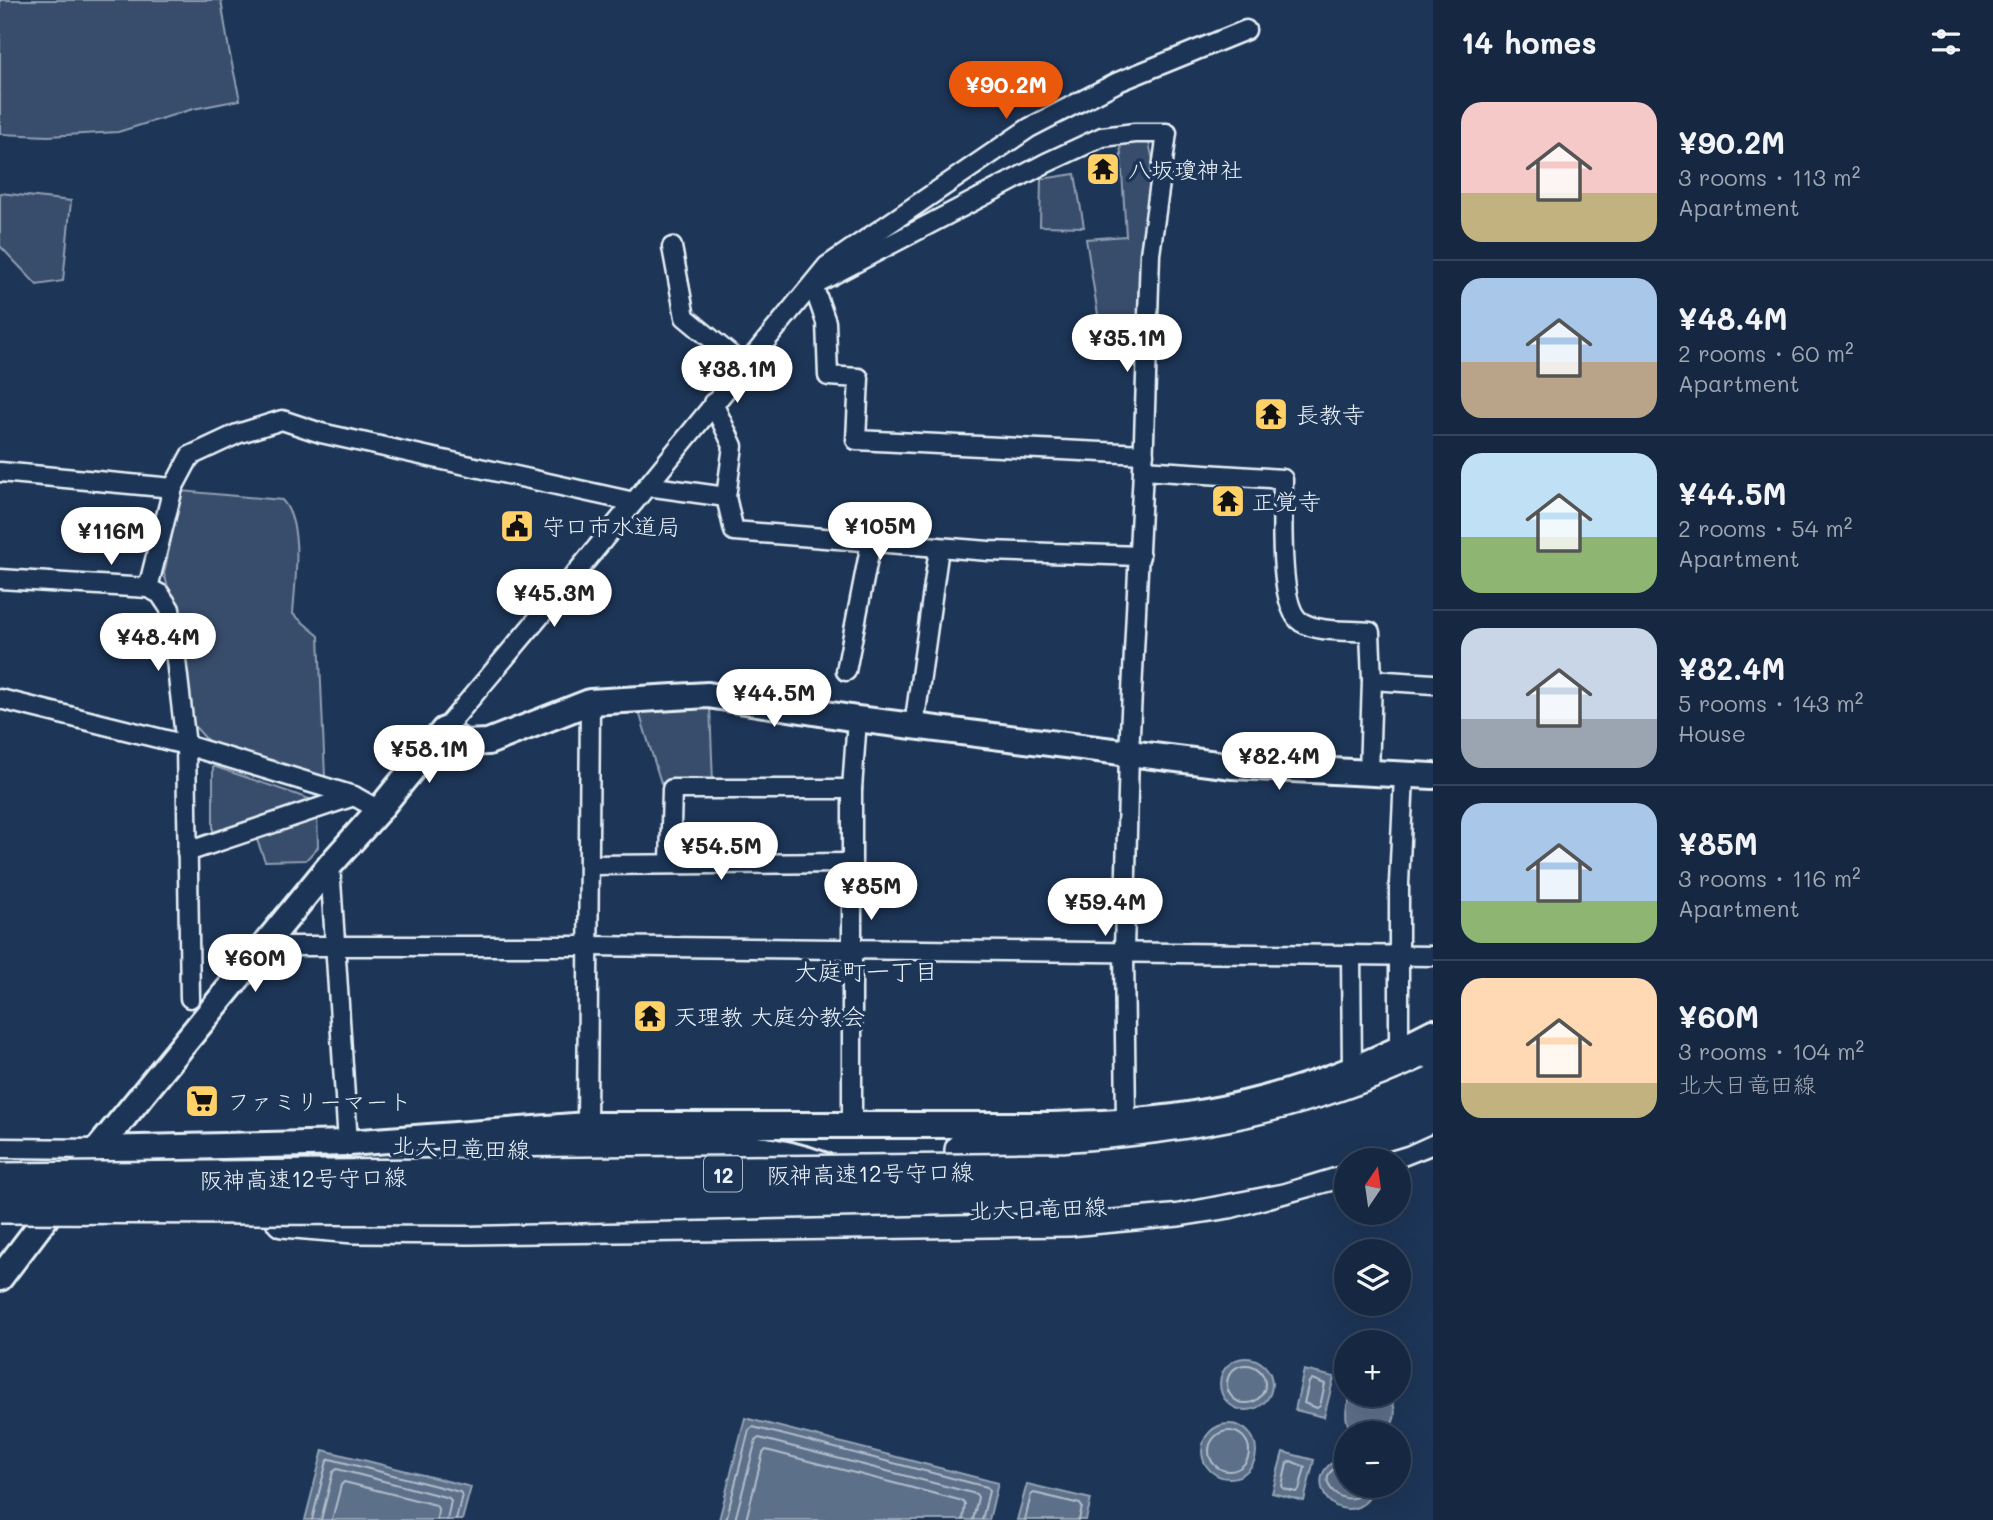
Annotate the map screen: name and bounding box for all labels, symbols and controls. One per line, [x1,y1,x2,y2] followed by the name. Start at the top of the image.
[1461,22,1597,62] text: 14 homes
[1927,23,1965,61] icon: filters
[949,61,1063,121] pin: ¥90.2M
[965,69,1047,99] text: ¥90.2M
[1678,122,1785,162] text: ¥90.2M
[1517,130,1601,214] icon: home
[1084,150,1122,188] temple icon: 八坂瓊神社
[1128,154,1243,184] place label: 八坂瓊神社
[1678,162,1860,192] text: 3 rooms · 113 m²
[1678,192,1800,222] text: Apartment
[1678,298,1788,338] text: ¥48.4M
[1517,306,1601,390] icon: home
[1070,314,1184,374] pin: ¥35.1M
[1088,322,1166,352] text: ¥35.1M
[1678,338,1854,368] text: 2 rooms · 60 m²
[680,346,794,405] pin: ¥38.1M
[697,353,777,383] text: ¥38.1M
[1678,368,1800,398] text: Apartment
[1252,395,1290,433] temple icon: 長教寺
[1296,399,1365,429] place label: 長教寺
[1678,473,1787,513] text: ¥44.5M
[1517,481,1601,565] icon: home
[1209,482,1247,520] temple icon: 正覚寺
[1252,486,1321,516] place label: 正覚寺
[831,503,929,562] pin: ¥105M
[498,507,536,545] public building icon: 守口市水道局
[62,508,160,567] pin: ¥116M
[844,510,916,540] text: ¥105M
[542,511,680,541] place label: 守口市水道局
[1678,513,1853,543] text: 2 rooms · 54 m²
[77,515,145,545] text: ¥116M
[1678,543,1800,573] text: Apartment
[497,570,611,629] pin: ¥45.3M
[513,577,595,607] text: ¥45.3M
[101,614,215,673] pin: ¥48.4M
[116,621,200,651] text: ¥48.4M
[1678,648,1786,688] text: ¥82.4M
[1517,656,1601,740] icon: home
[717,670,831,729] pin: ¥44.5M
[732,677,816,707] text: ¥44.5M
[1678,688,1864,718] text: 5 rooms · 143 m²
[1678,718,1746,748] text: House
[372,726,486,785] pin: ¥58.1M
[1222,732,1336,792] pin: ¥82.4M
[390,733,468,763] text: ¥58.1M
[1238,740,1320,770] text: ¥82.4M
[664,822,778,882] pin: ¥54.5M
[1678,823,1758,863] text: ¥85M
[680,830,762,860] text: ¥54.5M
[1517,831,1601,915] icon: home
[830,862,912,922] pin: ¥85M
[1678,863,1861,893] text: 3 rooms · 116 m²
[840,870,902,900] text: ¥85M
[1048,878,1162,938] pin: ¥59.4M
[1064,886,1146,916] text: ¥59.4M
[1678,893,1800,923] text: Apartment
[214,934,296,994] pin: ¥60M
[224,942,286,972] text: ¥60M
[794,955,938,986] district label: 大庭町一丁目
[1678,996,1759,1036] text: ¥60M
[631,997,669,1035] temple icon: 天理教 大庭分教会
[674,1001,865,1031] place label: 天理教 大庭分教会
[1517,1006,1601,1090] icon: home
[1678,1036,1864,1066] text: 3 rooms · 104 m²
[1678,1069,1816,1099] text: 北大日竜田線
[183,1082,221,1120] supermarket icon: ファミリーマート
[227,1086,411,1116] place label: ファミリーマート
[392,1130,530,1164] street label: 北大日竜田線
[1334,1148,1410,1225] north arrow
[1334,1148,1411,1498] map controls
[704,1156,742,1192] road number: 12
[766,1156,974,1190] street label: 阪神高速12号守口線
[199,1161,407,1195] street label: 阪神高速12号守口線
[969,1191,1107,1225] street label: 北大日竜田線
[1334,1239,1411,1316] button: layers
[1334,1330,1411,1407] button: +
[1334,1421,1411,1498] button: −

